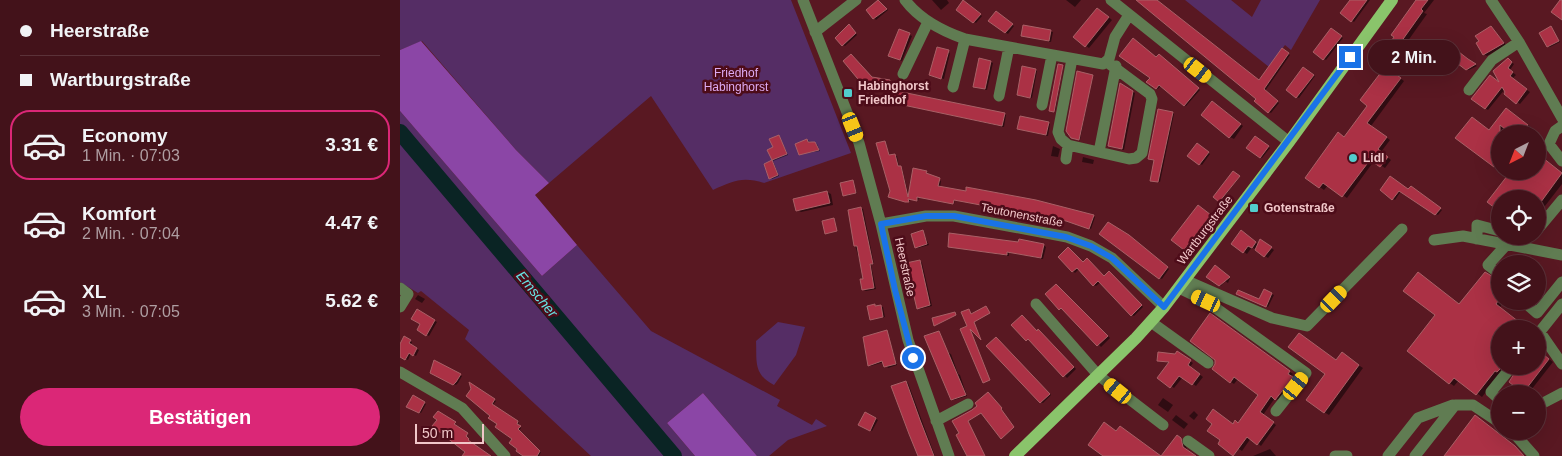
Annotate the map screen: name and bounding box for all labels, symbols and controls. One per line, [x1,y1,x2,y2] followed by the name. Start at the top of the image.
[50,20,149,41] text: Heerstraße
[1368,40,1460,74] callout: 2 Min.
[1339,46,1361,68] route end
[1391,49,1437,66] text: 2 Min.
[1181,55,1214,85] car
[704,66,769,94] park label: Friedhof Habinghorst
[50,69,191,90] text: Wartburgstraße
[858,79,929,107] place label: Habinghorst Friedhof
[842,87,854,99] marker: Habinghorst Friedhof
[840,110,865,144] car
[22,123,67,168] icon: car
[82,125,168,146] text: Economy
[1491,125,1546,180] north arrow
[1491,125,1546,440] map controls
[325,134,378,155] text: 3.31 €
[82,147,180,164] text: 1 Min. · 07:03
[1363,151,1384,165] place label: Lidl
[1347,152,1359,164] marker: Lidl
[1491,190,1546,245] button: locate
[1174,192,1236,267] street label: Wartburgstraße
[980,200,1065,230] street label: Teutonenstraße
[22,201,67,246] icon: car
[1264,201,1335,215] place label: Gotenstraße
[1248,202,1260,214] marker: Gotenstraße
[82,203,156,224] text: Komfort
[325,212,378,233] text: 4.47 €
[82,225,180,242] text: 2 Min. · 07:04
[892,236,918,298] street label: Heerstraße
[1491,255,1546,310] button: layers
[513,268,562,321] water label: Emscher
[22,279,67,324] icon: car
[82,281,106,302] text: XL
[1318,283,1349,315] car
[1189,288,1222,314] car
[325,290,378,311] text: 5.62 €
[82,303,180,320] text: 3 Min. · 07:05
[1491,320,1546,375] button: +
[902,347,924,369] route start
[1280,370,1311,402] car
[1101,376,1134,406] car
[1491,385,1546,440] button: −
[20,388,380,446] button: Bestätigen
[415,421,484,444] scale bar
[422,425,453,441] text: 50 m

